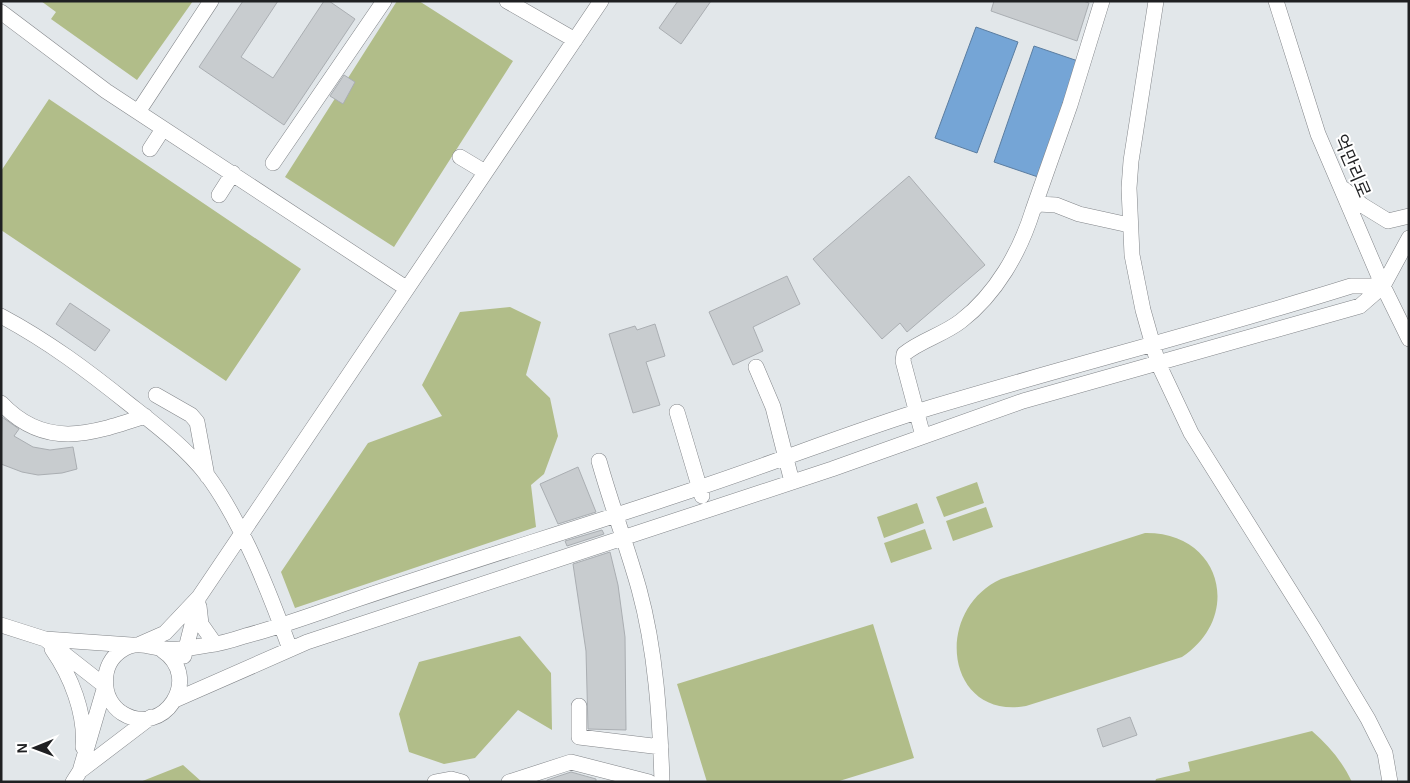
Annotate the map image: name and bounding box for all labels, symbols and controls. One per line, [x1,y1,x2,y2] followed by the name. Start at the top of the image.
[1330,132,1374,200] street label: 억만리로
[10,723,60,773] north arrow
[14,743,30,753] text: N

